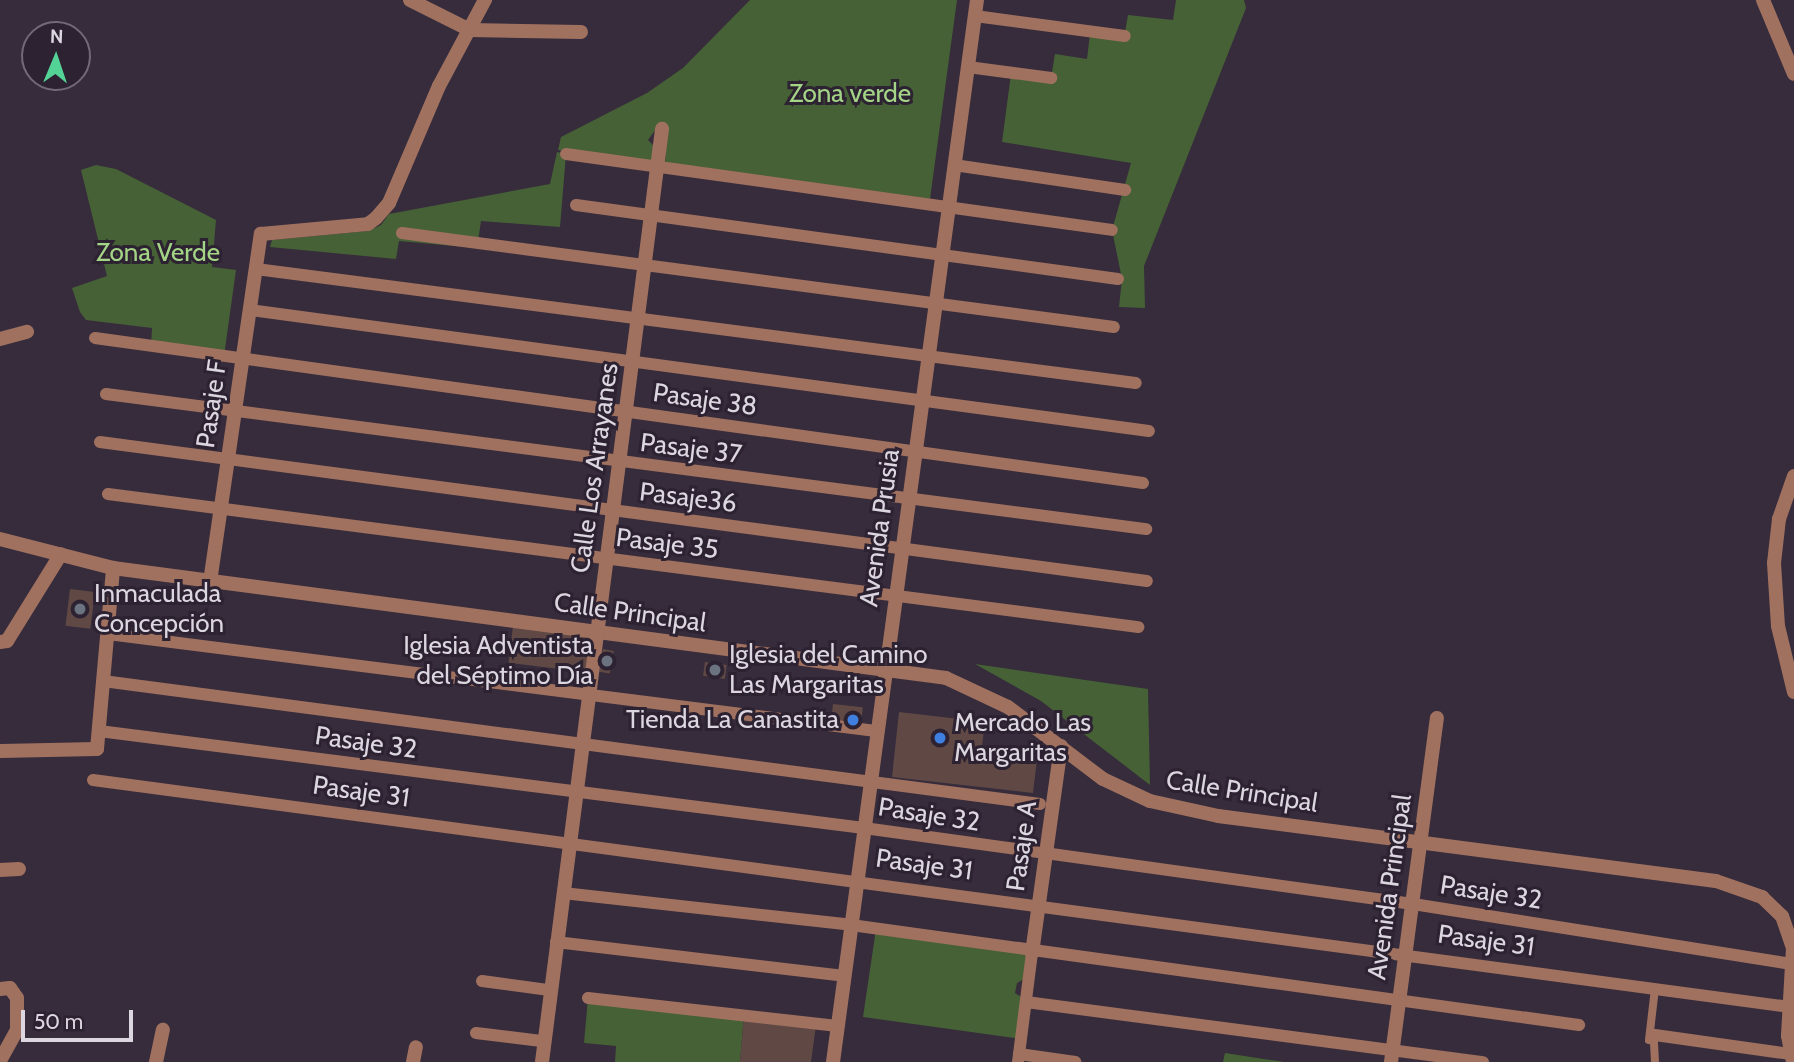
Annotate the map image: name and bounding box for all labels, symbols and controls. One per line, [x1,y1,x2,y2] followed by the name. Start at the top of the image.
[21,21,91,91] north arrow
[50,25,64,48] text: N
[789,78,911,110] park label: Zona verde
[96,237,220,269] park label: Zona Verde
[190,358,234,450] street label: Pasaje F
[565,361,625,575] street label: Calle Los Arrayanes
[651,377,759,423] street label: Pasaje 38
[638,427,744,471] street label: Pasaje 37
[853,447,907,609] street label: Avenida Prusia
[638,477,738,519] street label: Pasaje36
[614,522,720,566] street label: Pasaje 35
[94,578,224,640] place label: Inmaculada Concepción
[552,587,708,639] street label: Calle Principal
[72,601,88,617] marker: Inmaculada Concepción
[403,630,593,692] place label: Iglesia Adventista del Séptimo Día
[729,639,927,700] place label: Iglesia del Camino Las Margaritas
[599,653,615,669] marker: Iglesia Adventista del Séptimo Día
[707,662,723,678] marker: Iglesia del Camino Las Margaritas
[626,704,839,736] place label: Tienda La Canastita
[954,707,1091,768] place label: Mercado Las Margaritas
[845,712,861,728] marker: Tienda La Canastita
[313,720,419,766] street label: Pasaje 32
[932,730,948,746] marker: Mercado Las Margaritas
[1164,765,1320,819] street label: Calle Principal
[311,770,411,814] street label: Pasaje 31
[876,792,982,838] street label: Pasaje 32
[1362,792,1418,982] street label: Avenida Principal
[1000,799,1044,893] street label: Pasaje A
[874,843,974,887] street label: Pasaje 31
[1438,870,1544,916] street label: Pasaje 32
[1436,919,1536,963] street label: Pasaje 31
[24,996,136,1040] scale bar
[34,1009,83,1034] text: 50 m

